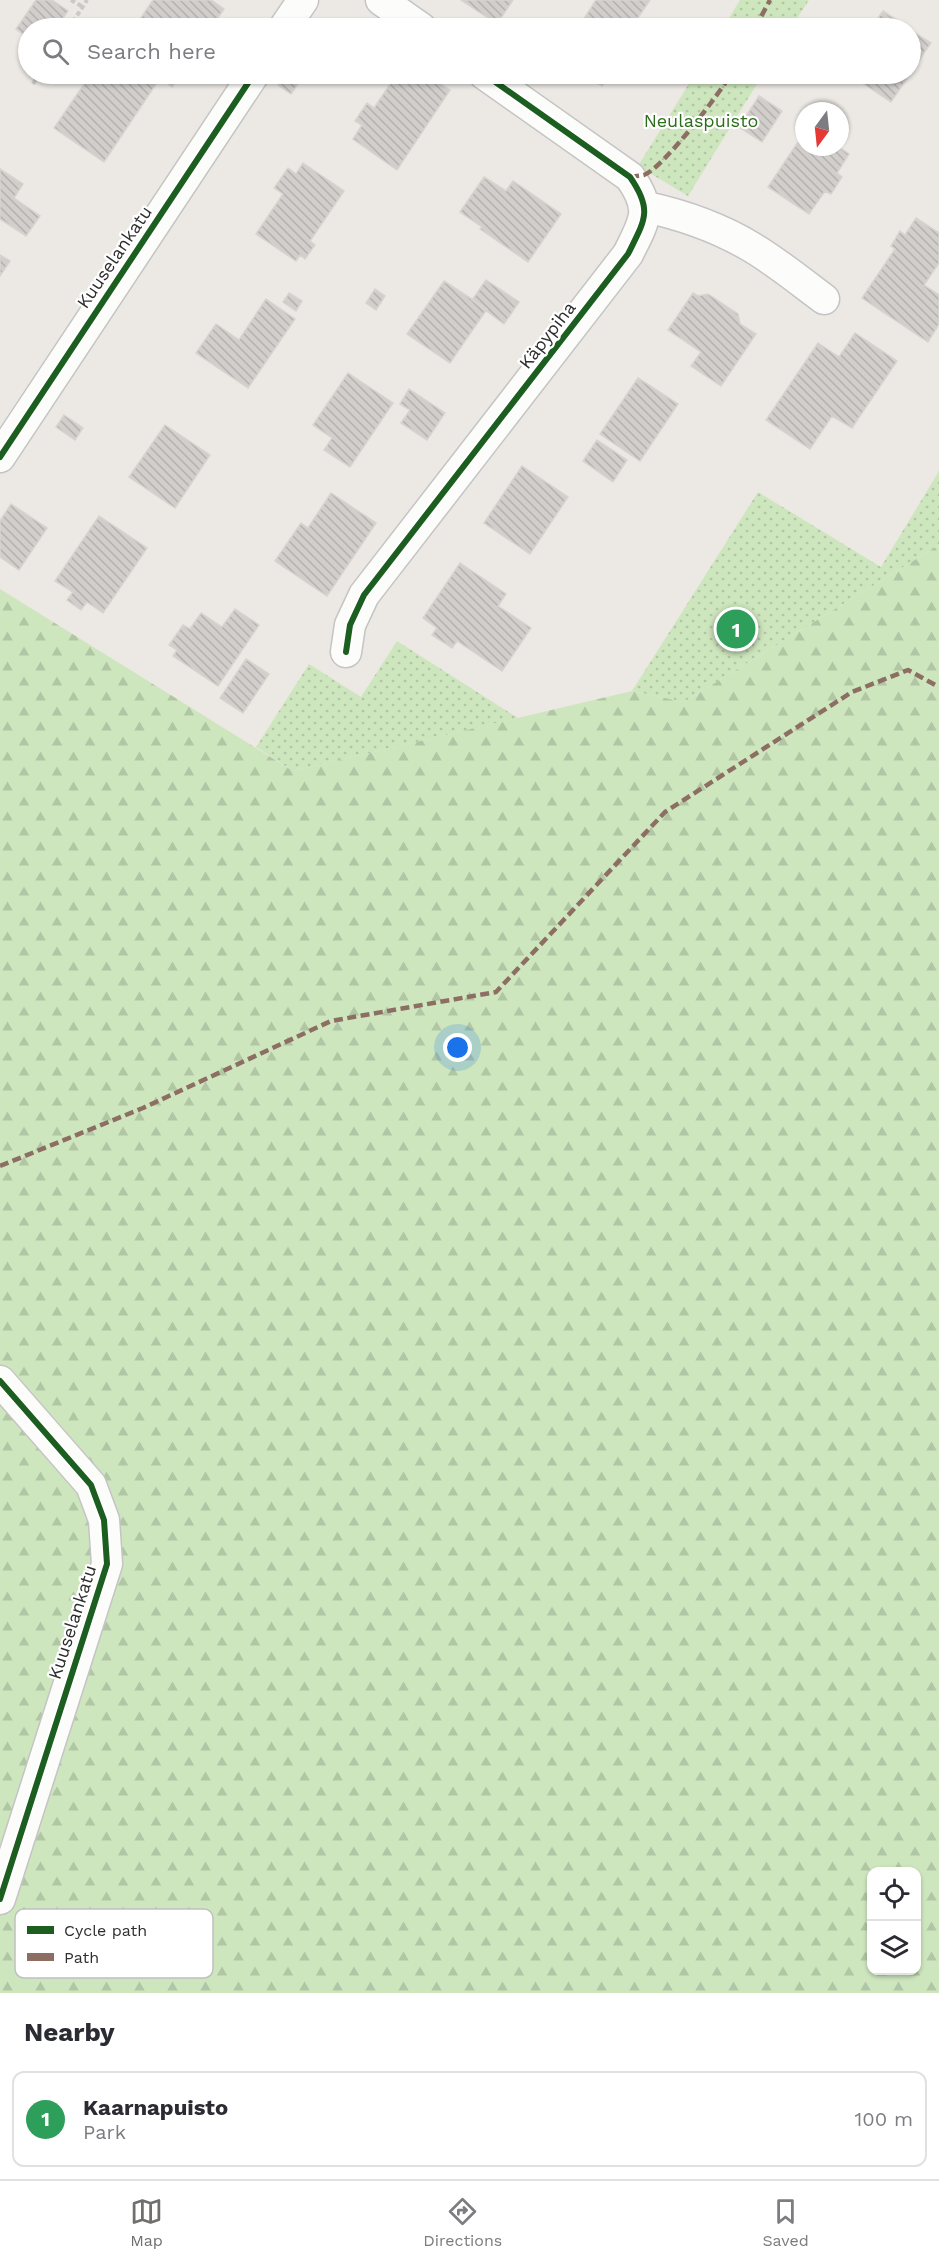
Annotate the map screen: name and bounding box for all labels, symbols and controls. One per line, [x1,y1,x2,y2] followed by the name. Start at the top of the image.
[18,18,921,84] search box
[39,35,72,68] icon: search
[87,39,216,64] text: Search here
[795,102,849,156] north arrow
[644,110,758,131] park label: Neulaspuisto
[72,202,156,312] street label: Kuuselankatu
[514,297,580,373] street label: Käpypiha
[716,606,756,652] pin: 1
[443,1033,472,1062] your location
[44,1562,100,1682] street label: Kuuselankatu
[867,1867,921,1975] map controls
[867,1867,921,1921] button: locate
[15,1909,213,1978] legend
[64,1921,147,1940] text: Cycle path
[867,1921,921,1975] button: layers
[64,1948,99,1967] text: Path
[24,2017,115,2047] text: Nearby
[83,2095,228,2120] text: Kaarnapuisto
[41,2107,50,2131] text: 1
[854,2107,913,2131] text: 100 m
[83,2120,126,2144] text: Park
[130,2195,163,2250] tab: Map
[423,2195,502,2250] tab: Directions
[762,2195,809,2250] tab: Saved

